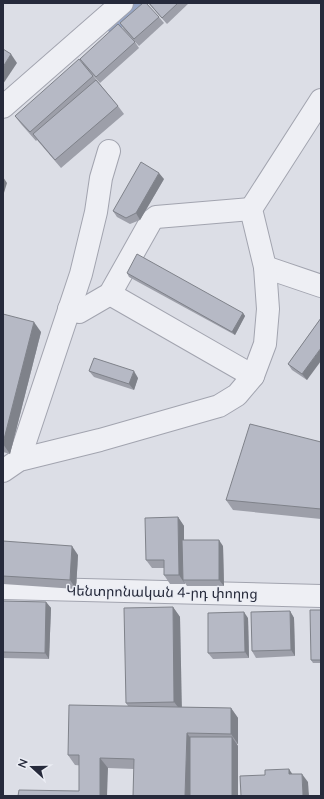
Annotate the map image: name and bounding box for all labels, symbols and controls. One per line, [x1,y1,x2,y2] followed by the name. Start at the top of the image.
[66,581,258,602] street label: Կենտրոնական 4-րդ փողոց
[12,747,52,787] north arrow
[15,757,30,770] text: N

